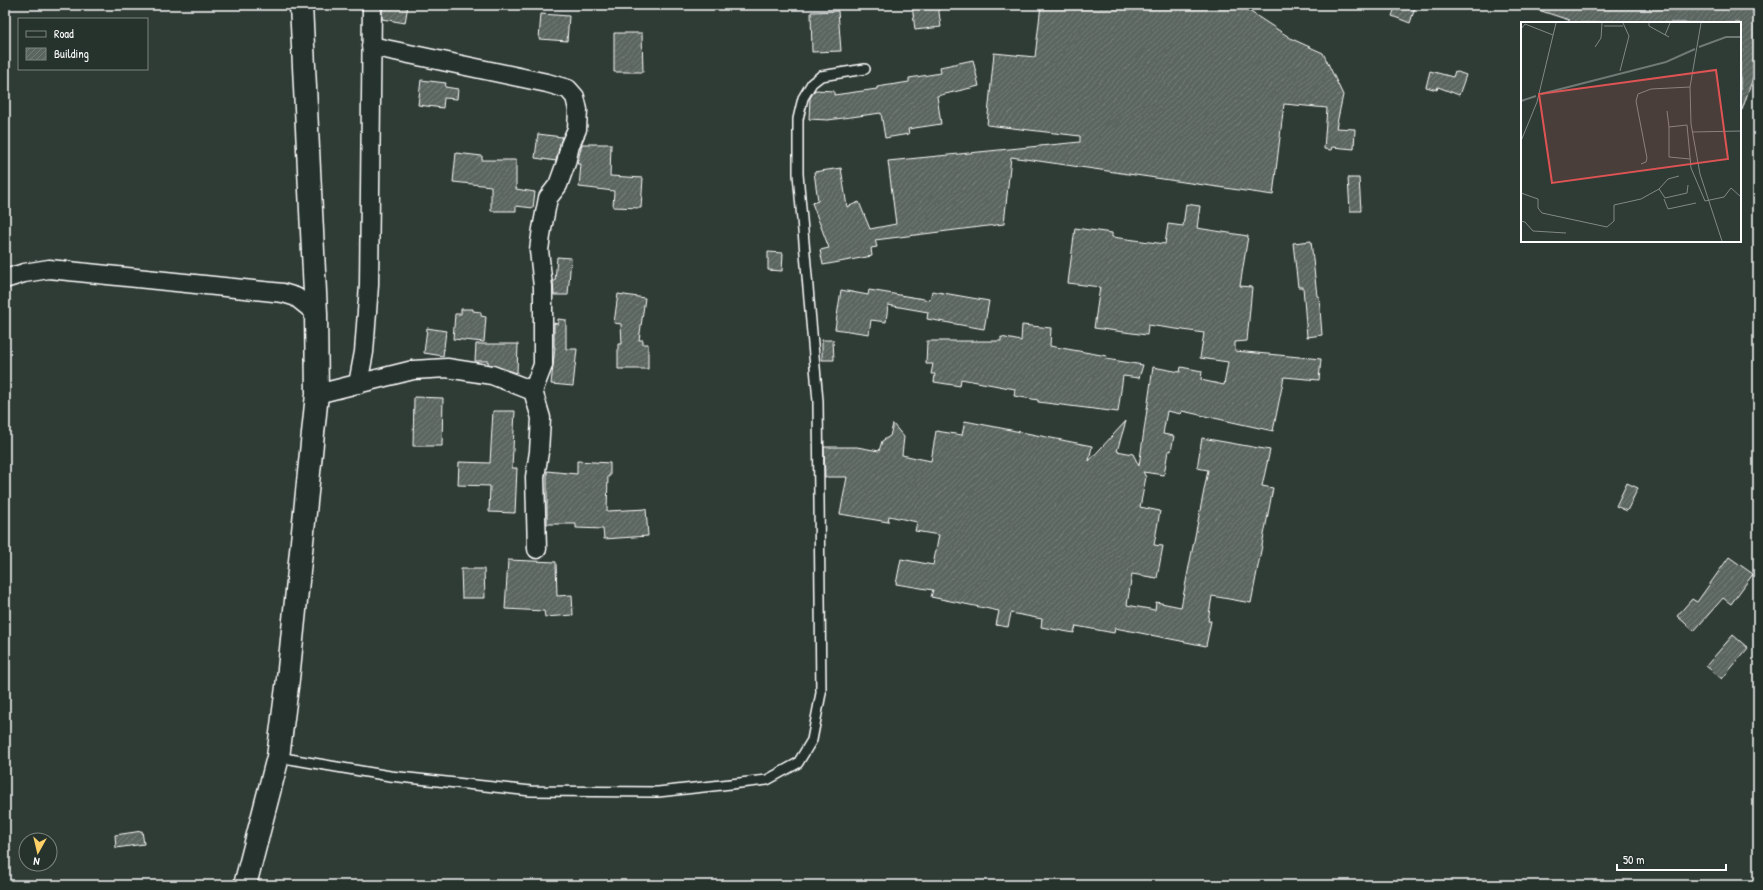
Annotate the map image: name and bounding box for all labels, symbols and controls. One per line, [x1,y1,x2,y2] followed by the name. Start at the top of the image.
[18,18,148,70] legend
[1521,22,1741,242] inset map
[54,25,74,42] text: Road
[54,45,89,62] text: Building
[18,832,58,872] north arrow
[1617,846,1726,872] scale bar
[1623,851,1644,868] text: 50 m
[33,855,40,869] text: N

